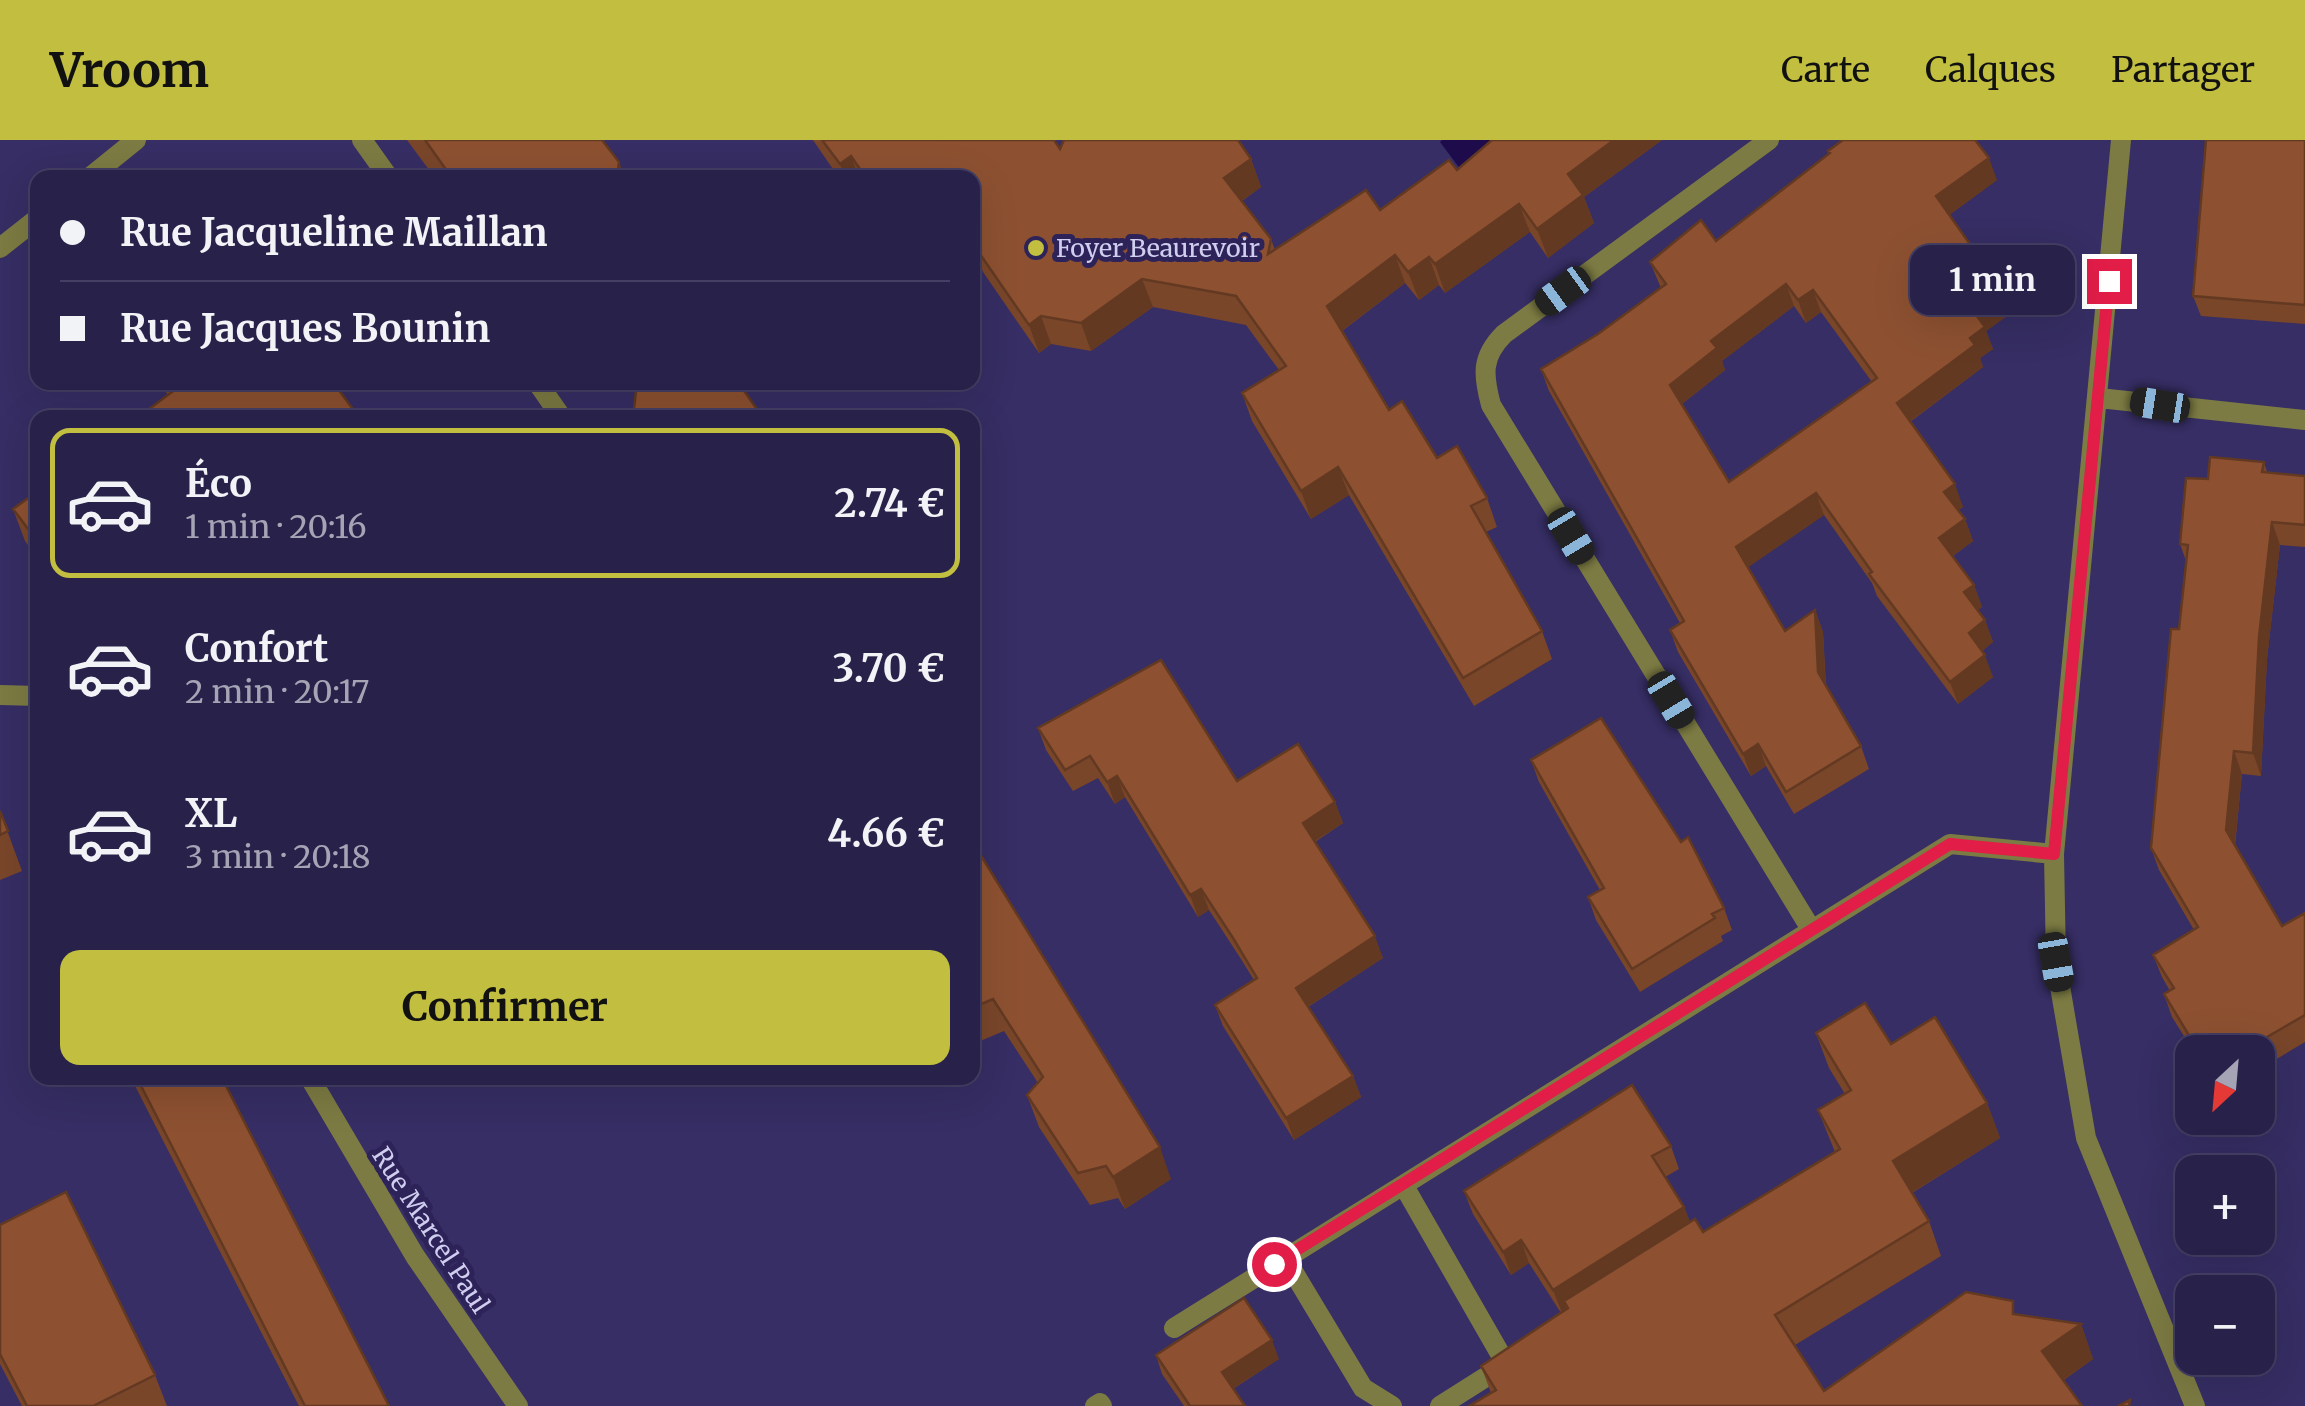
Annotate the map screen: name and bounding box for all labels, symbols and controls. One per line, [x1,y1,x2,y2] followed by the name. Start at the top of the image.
[50,40,209,100] text: Vroom
[1781,48,1870,92] text: Carte
[1925,48,2056,92] text: Calques
[2111,48,2255,92] text: Partager
[120,209,548,256] text: Rue Jacqueline Maillan
[1056,232,1260,264] place label: Foyer Beaurevoir
[1025,237,1047,259] marker: Foyer Beaurevoir
[1909,246,2074,316] callout: 1 min
[2087,259,2132,304] route end
[1949,260,2036,300] text: 1 min
[1530,261,1596,321] car
[120,305,490,352] text: Rue Jacques Bounin
[2128,385,2192,425] car
[65,458,155,548] icon: car
[185,460,252,507] text: Éco
[834,480,945,527] text: 2.74 €
[1543,503,1599,569] car
[185,507,367,547] text: 1 min · 20:16
[65,623,155,713] icon: car
[185,625,328,672] text: Confort
[832,645,945,692] text: 3.70 €
[1643,667,1699,733] car
[185,672,370,712] text: 2 min · 20:17
[65,788,155,878] icon: car
[185,790,237,837] text: XL
[827,810,945,857] text: 4.66 €
[185,837,371,877] text: 3 min · 20:18
[2036,930,2076,994] car
[60,950,950,1065] button: Confirmer
[2175,1035,2275,1135] north arrow
[2175,1035,2275,1375] map controls
[365,1141,497,1319] street label: Rue Marcel Paul
[2175,1155,2275,1255] button: +
[1252,1242,1297,1287] route start
[2175,1275,2275,1375] button: −

